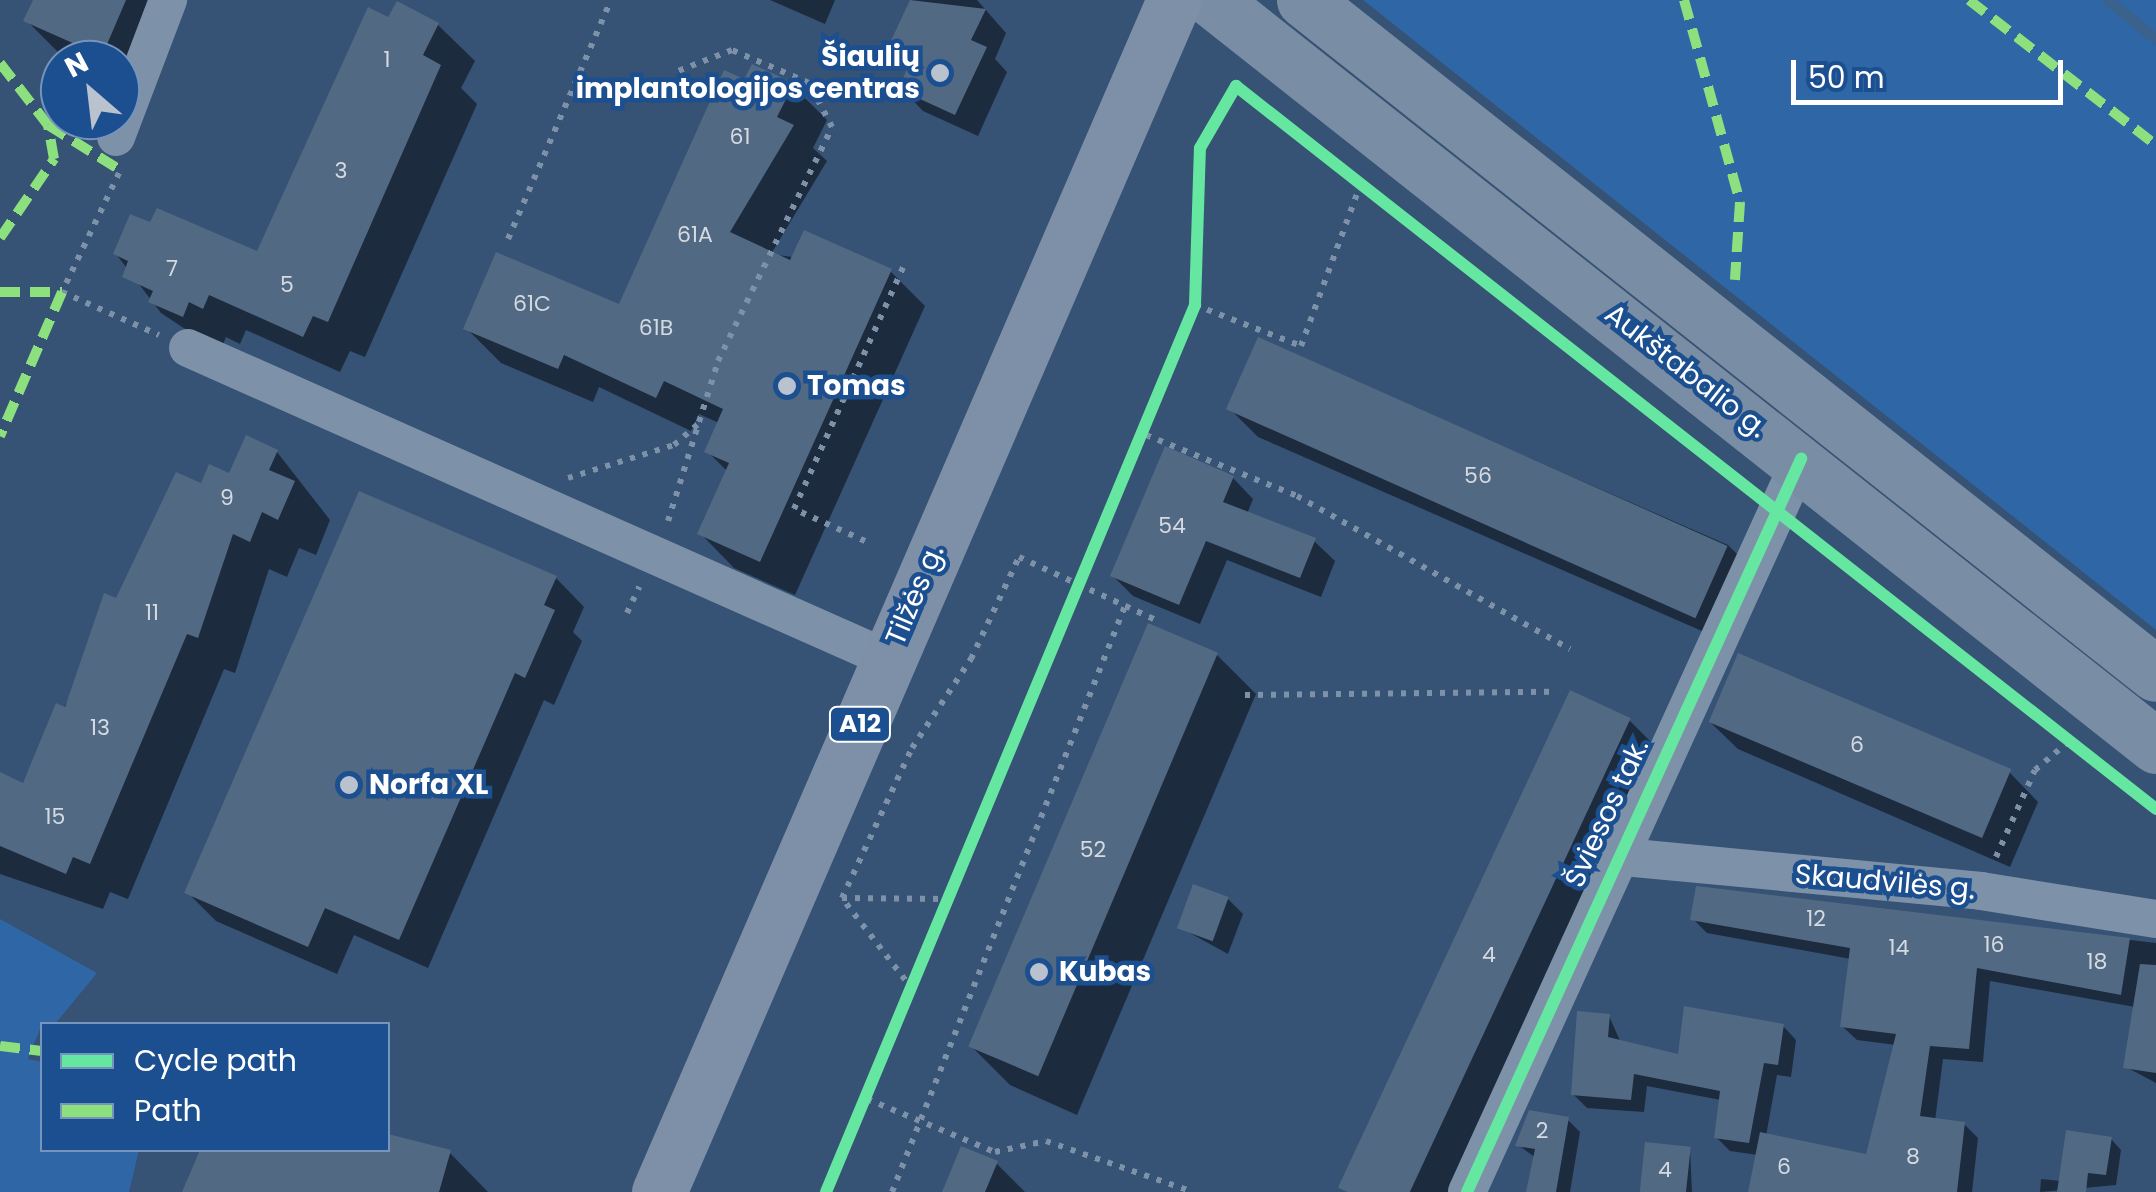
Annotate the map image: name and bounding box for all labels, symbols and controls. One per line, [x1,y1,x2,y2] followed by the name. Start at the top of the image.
[40,40,140,140] north arrow
[576,40,920,106] place label: Šiaulių implantologijos centras
[1796,40,2068,102] scale bar
[58,43,95,87] text: N
[383,47,391,73] house number: 1
[1808,56,1885,99] text: 50 m
[929,62,951,84] marker: Šiaulių implantologijos centras
[729,124,751,150] house number: 61
[335,158,347,184] house number: 3
[677,222,713,248] house number: 61A
[166,256,178,282] house number: 7
[280,272,294,298] house number: 5
[513,291,551,317] house number: 61C
[1598,297,1774,445] street label: Aukštabalio g.
[639,315,673,341] house number: 61B
[807,369,906,403] place label: Tomas
[776,375,798,397] marker: Tomas
[1464,463,1492,489] house number: 56
[220,485,234,511] house number: 9
[1158,513,1186,539] house number: 54
[879,540,951,650] street label: Tilžės g.
[145,600,159,626] house number: 11
[828,704,892,744] road number: A12
[90,715,110,741] house number: 13
[1850,732,1864,758] house number: 6
[1558,733,1656,893] street label: Šviesos tak.
[369,768,488,802] place label: Norfa XL
[338,774,360,796] marker: Norfa XL
[45,804,65,830] house number: 15
[1080,837,1106,863] house number: 52
[1794,857,1976,907] street label: Skaudvilės g.
[1806,906,1826,932] house number: 12
[1983,932,2005,958] house number: 16
[1889,935,1909,961] house number: 14
[1482,942,1496,968] house number: 4
[2087,949,2107,975] house number: 18
[1059,955,1151,989] place label: Kubas
[1028,961,1050,983] marker: Kubas
[40,1022,390,1152] legend
[134,1039,297,1082] text: Cycle path
[134,1089,202,1132] text: Path
[1536,1118,1548,1144] house number: 2
[1906,1144,1920,1170] house number: 8
[1777,1154,1791,1180] house number: 6
[1658,1157,1672,1183] house number: 4

